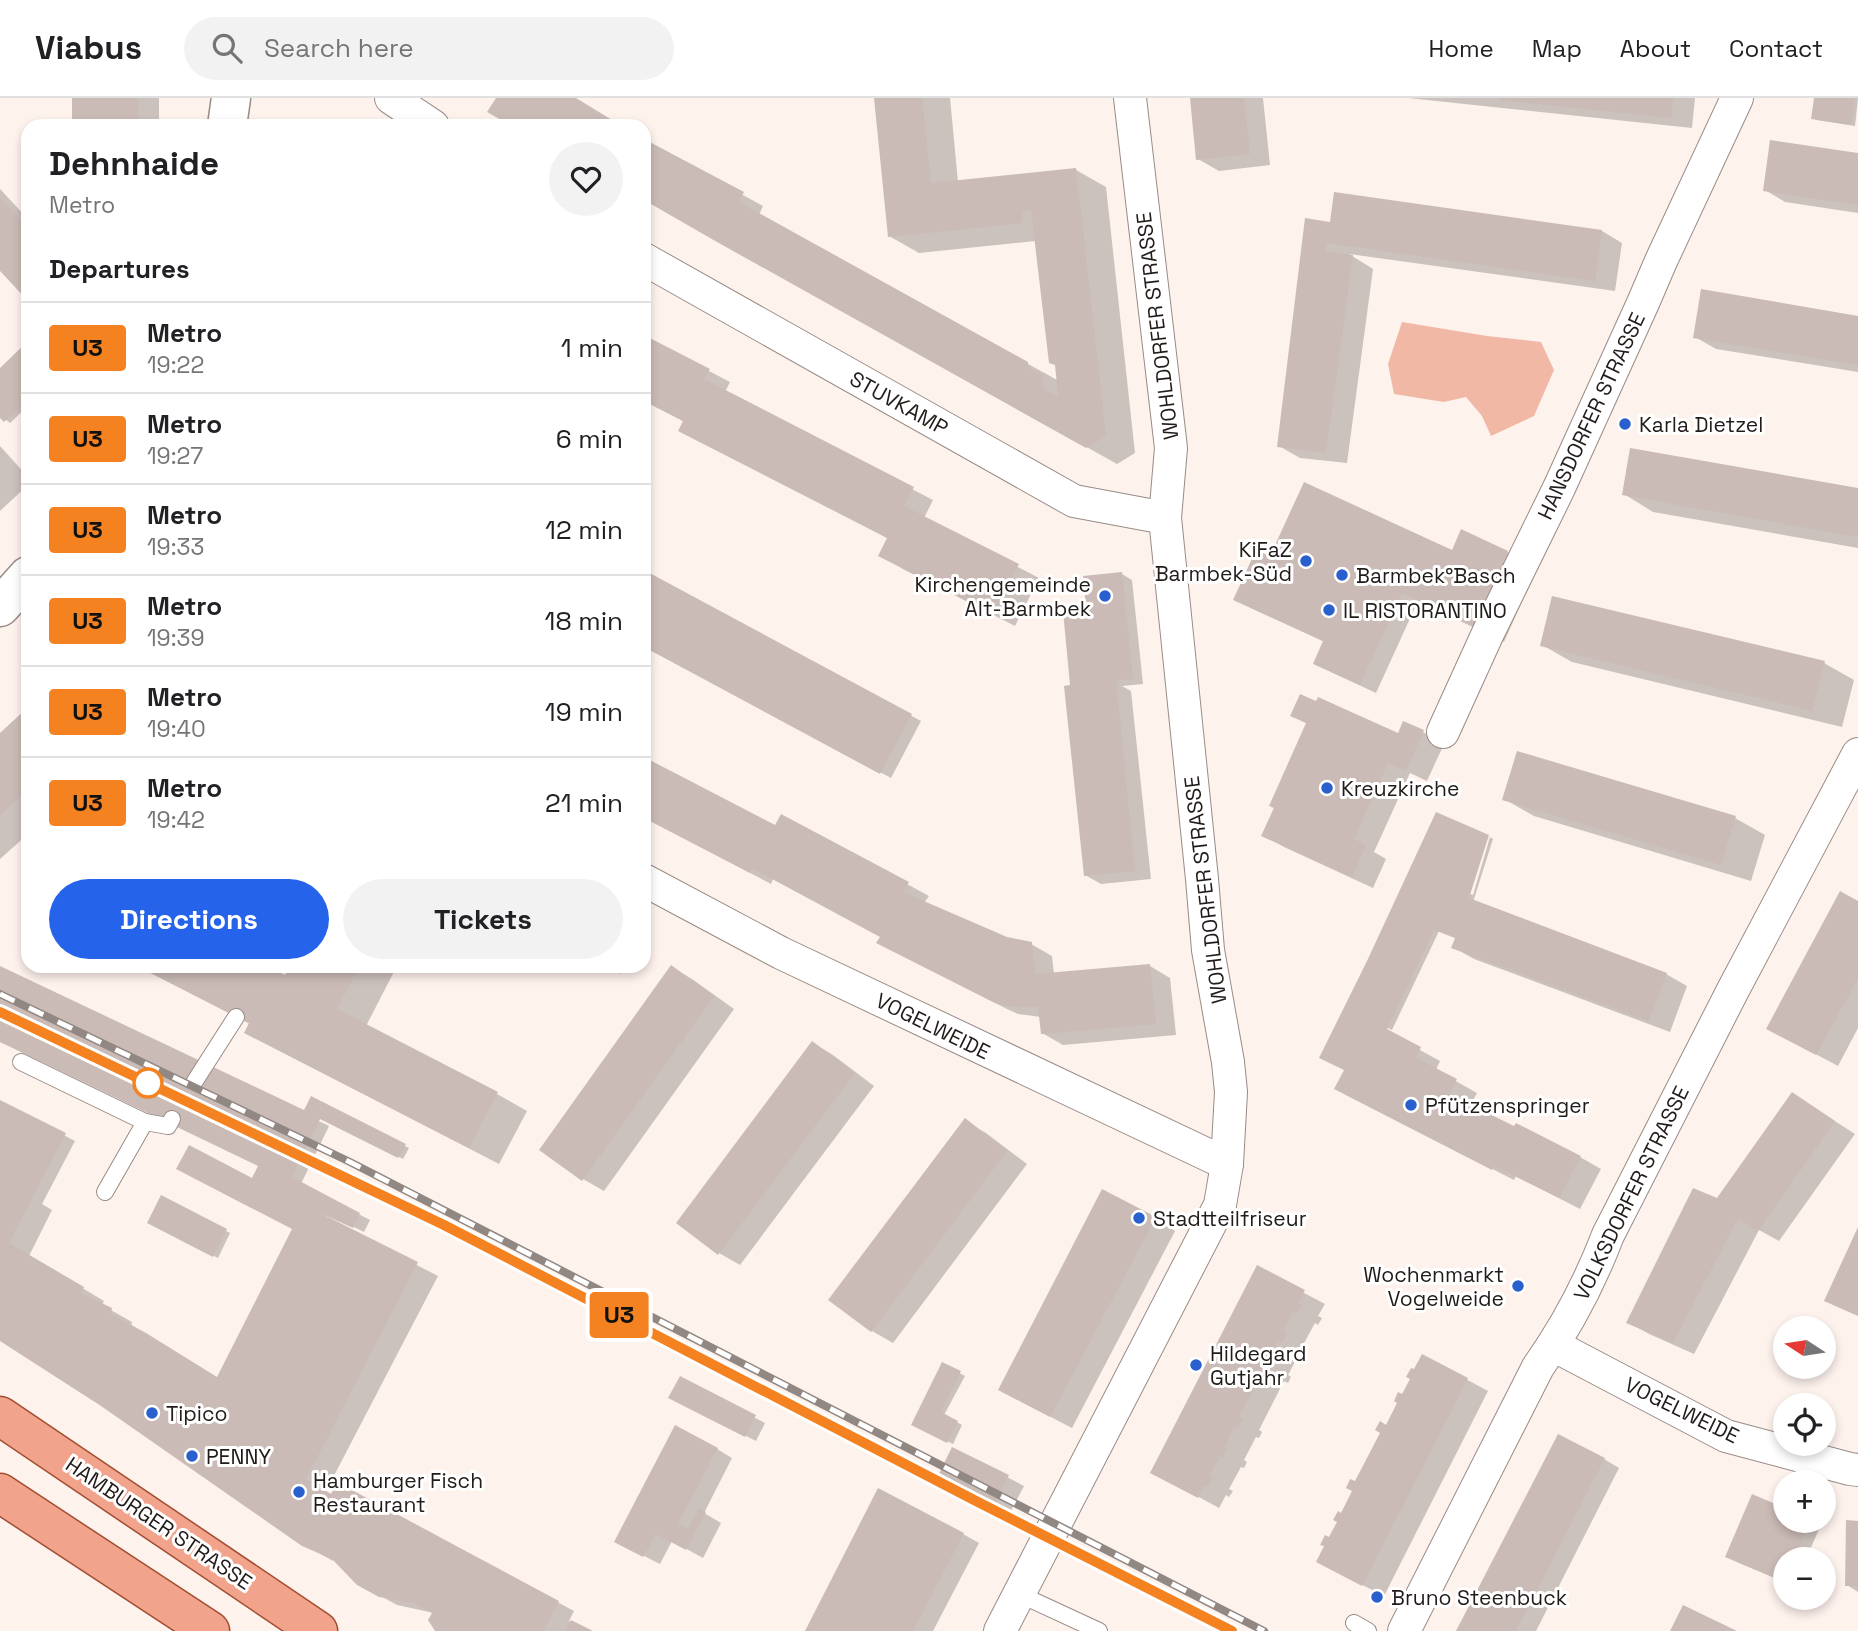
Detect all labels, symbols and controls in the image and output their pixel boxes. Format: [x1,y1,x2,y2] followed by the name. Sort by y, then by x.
[184,17,674,80] search box
[35,27,142,69] text: Viabus
[208,29,246,67] icon: search
[264,31,414,65] text: Search here
[1428,33,1494,64] text: Home
[1532,33,1582,64] text: Map
[1620,33,1691,64] text: About
[1729,33,1823,64] text: Contact
[549,142,623,216] button: heart
[49,143,219,185] text: Dehnhaide
[49,190,115,220] text: Metro
[1130,211,1184,441] street label: WOHLDORFER STRASSE
[49,252,190,286] text: Departures
[1531,308,1651,524] street label: HANSDORFER STRASSE
[147,316,222,350] text: Metro
[561,331,623,365] text: 1 min
[72,332,103,363] text: U3
[147,350,204,380] text: 19:22
[845,365,953,441] street label: STUVKAMP
[147,407,222,441] text: Metro
[1639,411,1763,438] place label: Karla Dietzel
[1617,416,1633,432] marker: Karla Dietzel
[556,422,623,456] text: 6 min
[72,423,103,454] text: U3
[147,441,203,471] text: 19:27
[147,498,222,532] text: Metro
[545,513,623,547] text: 12 min
[72,514,103,545] text: U3
[147,532,204,562] text: 19:33
[1155,536,1292,587] place label: KiFaZ Barmbek-Süd
[1298,553,1314,569] marker: KiFaZ Barmbek-Süd
[1356,562,1516,589] place label: Barmbek°Basch
[1334,567,1350,583] marker: Barmbek°Basch
[914,571,1091,622] place label: Kirchengemeinde Alt-Barmbek
[1097,588,1113,604] marker: Kirchengemeinde Alt-Barmbek
[147,589,222,623] text: Metro
[1343,597,1507,624] place label: IL RISTORANTINO
[1321,602,1337,618] marker: IL RISTORANTINO
[545,604,623,638] text: 18 min
[72,605,103,636] text: U3
[147,623,204,653] text: 19:39
[147,680,222,714] text: Metro
[545,695,623,729] text: 19 min
[72,696,103,727] text: U3
[147,714,206,744] text: 19:40
[147,771,222,805] text: Metro
[1178,775,1232,1005] street label: WOHLDORFER STRASSE
[1341,775,1459,802] place label: Kreuzkirche
[1319,780,1335,796] marker: Kreuzkirche
[545,786,623,820] text: 21 min
[72,787,103,818] text: U3
[147,805,205,835] text: 19:42
[49,879,329,959] button: Directions
[343,879,623,959] button: Tickets
[871,987,995,1065] street label: VOGELWEIDE
[133,1068,163,1098] unlabelled marker
[1567,1081,1695,1305] street label: VOLKSDORFER STRASSE
[1425,1092,1590,1119] place label: Pfützenspringer
[1403,1097,1419,1113] marker: Pfützenspringer
[1153,1205,1307,1232] place label: Stadtteilfriseur
[1131,1210,1147,1226] marker: Stadtteilfriseur
[1363,1261,1504,1312] place label: Wochenmarkt Vogelweide
[1510,1278,1526,1294] marker: Wochenmarkt Vogelweide
[588,1292,650,1338] line badge: U3
[604,1299,634,1330] text: U3
[1773,1316,1836,1379] north arrow
[1773,1316,1836,1610] map controls
[1210,1340,1307,1391] place label: Hildegard Gutjahr
[1188,1357,1204,1373] marker: Hildegard Gutjahr
[1620,1371,1744,1449] street label: VOGELWEIDE
[1773,1393,1836,1456] button: locate
[166,1400,228,1427] place label: Tipico
[144,1405,160,1421] marker: Tipico
[206,1443,271,1470] place label: PENNY
[184,1448,200,1464] marker: PENNY
[61,1451,257,1595] street label: HAMBURGER STRASSE
[313,1467,483,1518] place label: Hamburger Fisch Restaurant
[1773,1470,1836,1533] button: +
[291,1484,307,1500] marker: Hamburger Fisch Restaurant
[1773,1547,1836,1610] button: −
[1391,1584,1567,1611] place label: Bruno Steenbuck
[1369,1589,1385,1605] marker: Bruno Steenbuck

